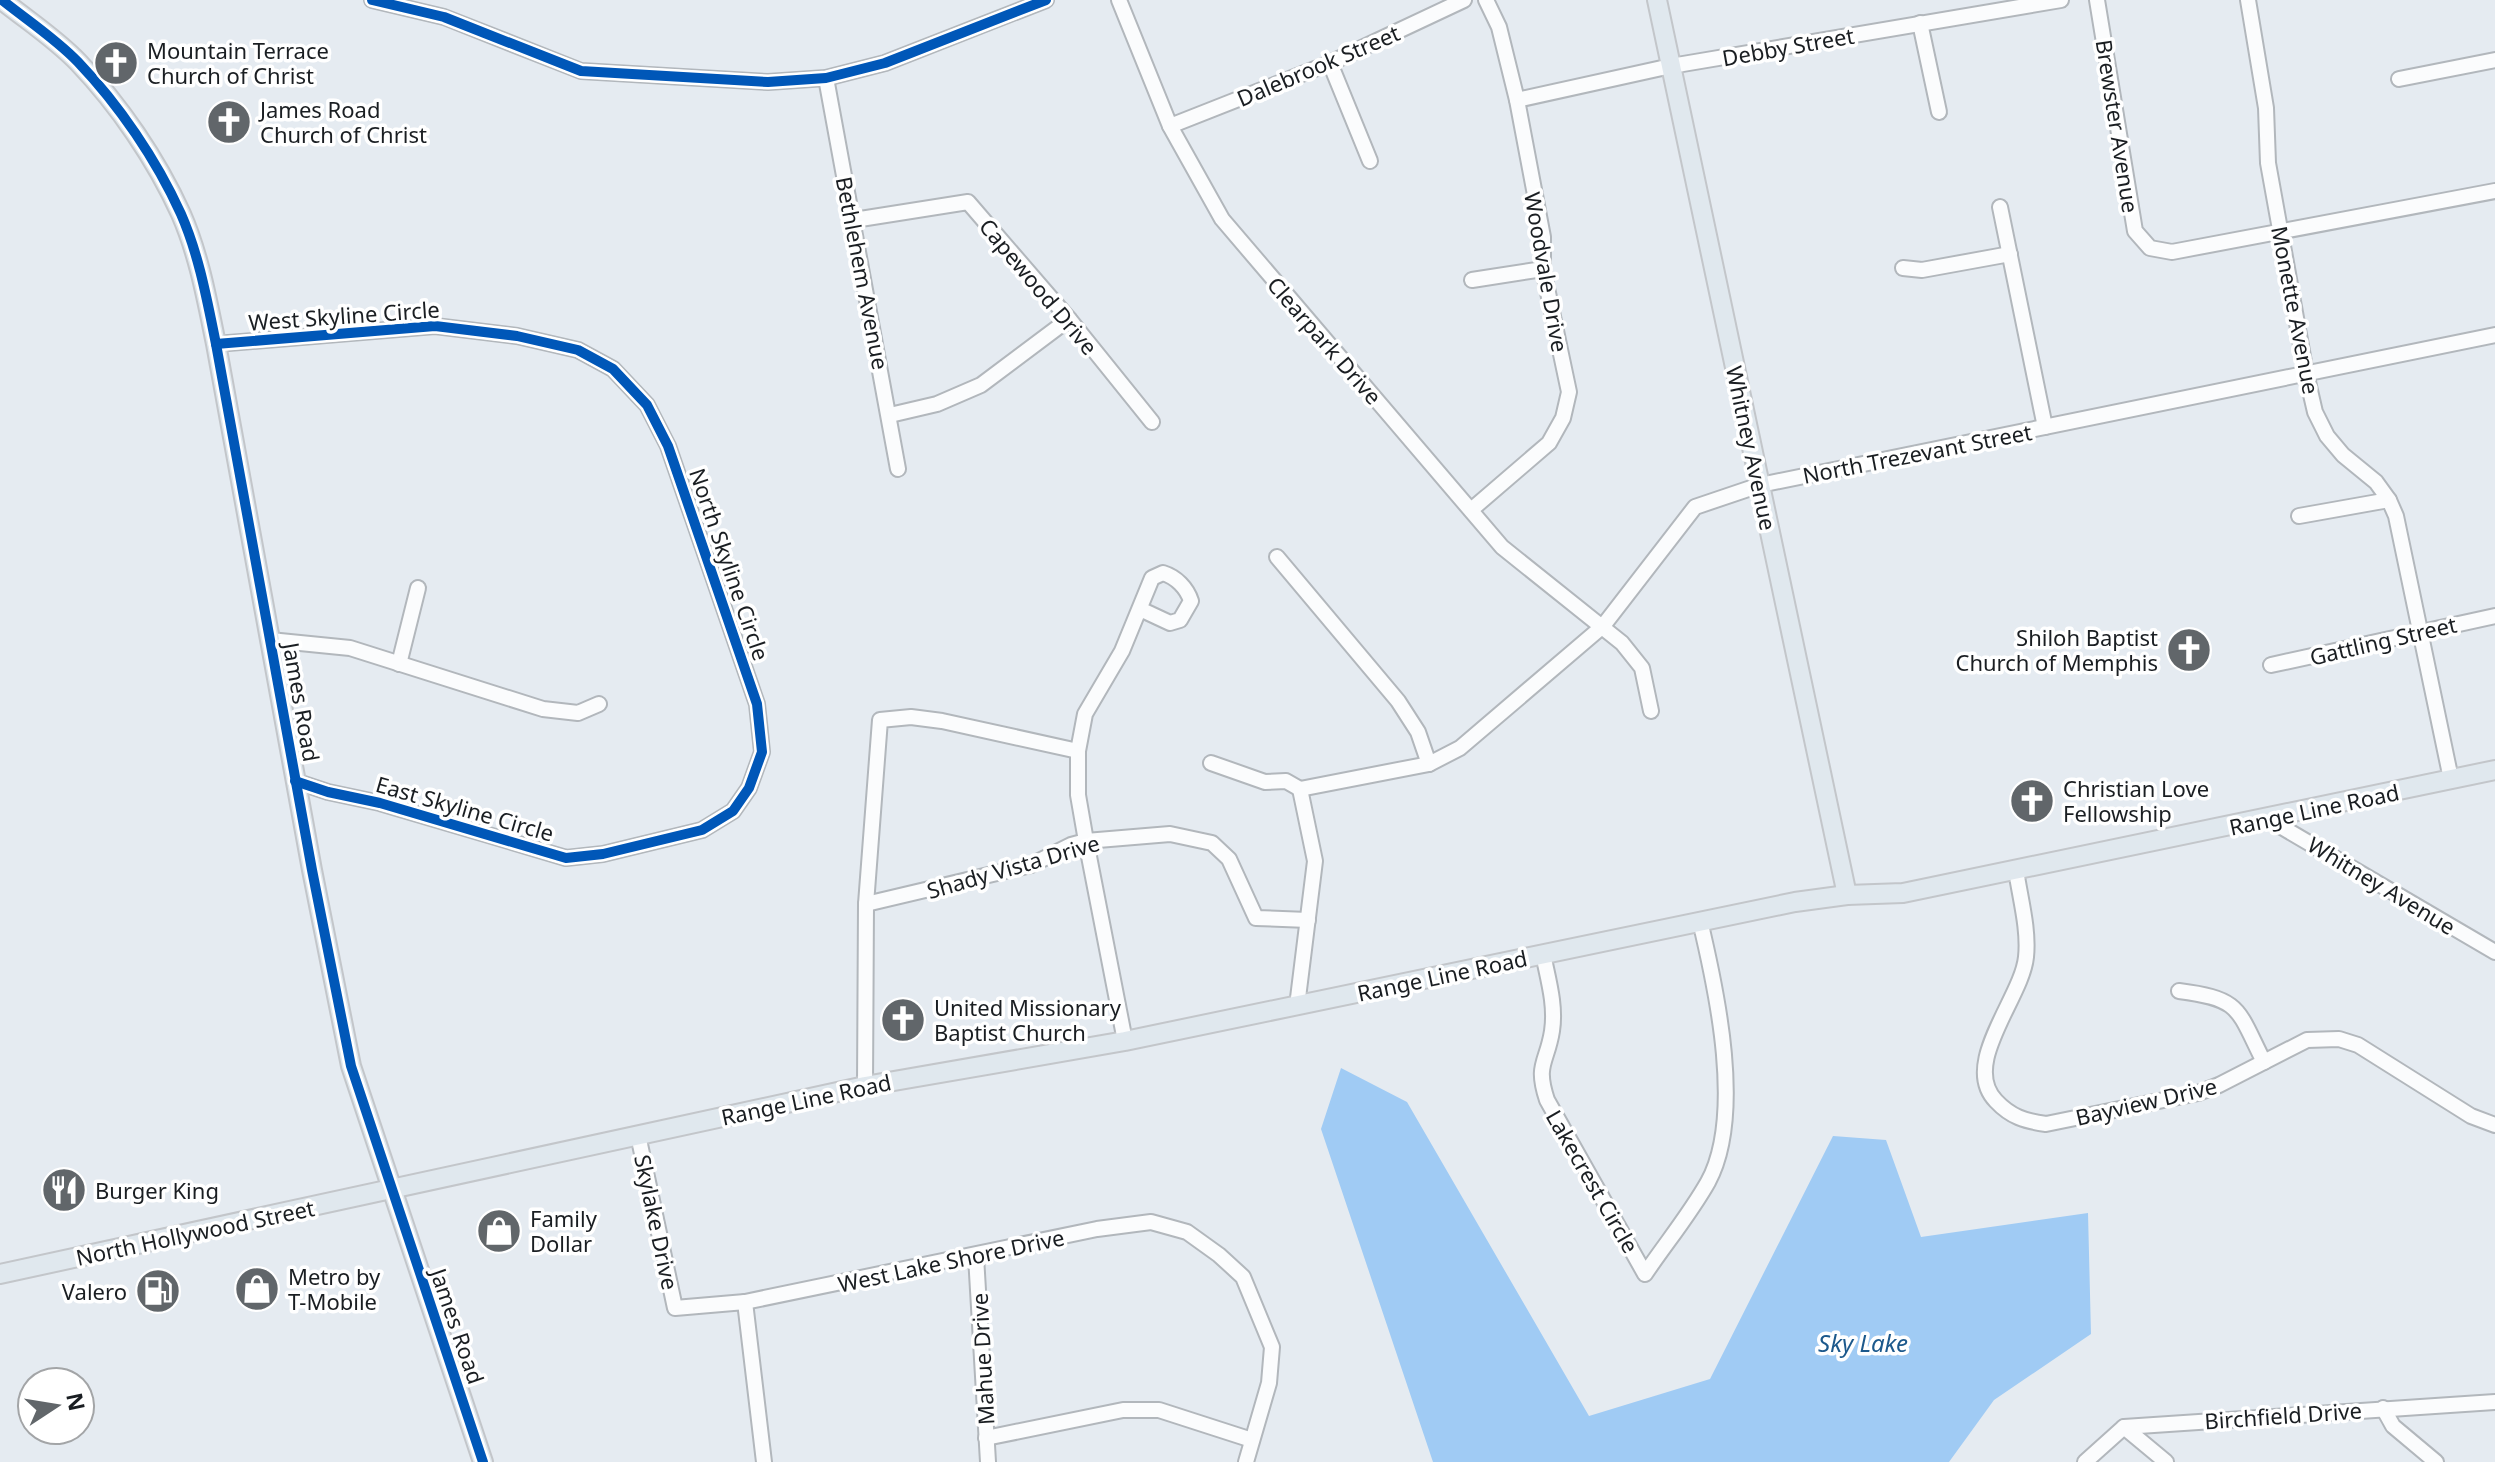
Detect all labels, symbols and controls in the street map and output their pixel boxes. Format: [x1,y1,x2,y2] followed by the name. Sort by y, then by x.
[1232,17,1404,113] street label: Dalebrook Street
[1720,20,1856,72] street label: Debby Street
[147,35,329,90] place label: Mountain Terrace Church of Christ
[2089,37,2147,215] street label: Brewster Avenue
[92,39,140,87] church icon: Mountain Terrace Church of Christ
[258,94,427,149] place label: James Road Church of Christ
[205,98,253,146] church icon: James Road Church of Christ
[830,174,896,372] street label: Bethlehem Avenue
[1518,190,1576,354] street label: Woodvale Drive
[973,212,1105,360] street label: Capewood Drive
[2265,223,2327,397] street label: Monette Avenue
[1261,270,1389,410] street label: Clearpark Drive
[247,293,441,337] street label: West Skyline Circle
[1720,363,1784,533] street label: Whitney Avenue
[1800,416,2034,490] street label: North Trezevant Street
[683,464,777,664] street label: North Skyline Circle
[2307,609,2459,671] street label: Gattling Street
[1956,622,2158,677] place label: Shiloh Baptist Church of Memphis
[2165,626,2213,674] church icon: Shiloh Baptist Church of Memphis
[276,638,327,764] street label: James Road
[373,768,557,848] street label: East Skyline Circle
[2063,773,2209,828] place label: Christian Love Fellowship
[2226,776,2402,842] street label: Range Line Road
[2008,777,2056,825] church icon: Christian Love Fellowship
[923,827,1103,905] street label: Shady Vista Drive
[2303,829,2461,941] street label: Whitney Avenue
[1354,942,1530,1008] street label: Range Line Road
[934,992,1122,1047] place label: United Missionary Baptist Church
[879,996,927,1044] church icon: United Missionary Baptist Church
[718,1066,894,1132] street label: Range Line Road
[2072,1070,2220,1132] street label: Bayview Drive
[1540,1104,1646,1258] street label: Lakecrest Circle
[628,1152,686,1292] street label: Skylake Drive
[40,1166,88,1214] restaurant icon: Burger King
[95,1175,219,1205] place label: Burger King
[73,1192,317,1272] street label: North Hollywood Street
[530,1203,598,1258] place label: Family Dollar
[475,1207,523,1255] shop icon: Family Dollar
[835,1221,1067,1299] street label: West Lake Shore Drive
[288,1261,381,1316] place label: Metro by T-Mobile
[424,1262,492,1388] street label: James Road
[233,1265,281,1313] shop icon: Metro by T-Mobile
[134,1267,182,1315] fuel station icon: Valero
[62,1276,127,1306] place label: Valero
[964,1292,1000,1426] street label: Mahue Drive
[1818,1326,1908,1359] water label: Sky Lake
[16,1366,96,1446] north arrow
[60,1390,93,1414] text: N
[2203,1395,2363,1435] street label: Birchfield Drive

